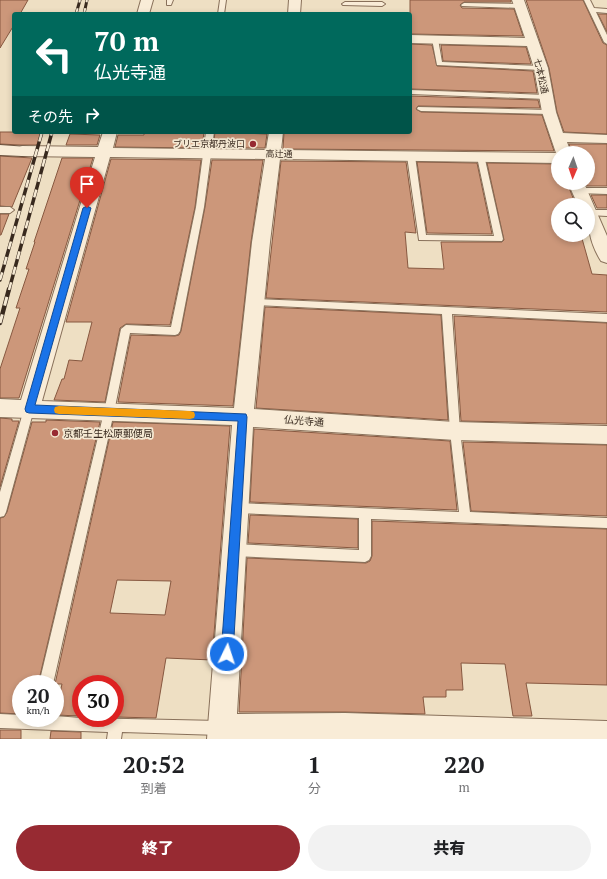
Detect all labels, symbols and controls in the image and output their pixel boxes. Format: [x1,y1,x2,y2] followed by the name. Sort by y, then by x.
[94,22,159,59] text: 70 m
[28,28,80,80] icon: left
[531,57,551,95] street label: 七本松通
[94,60,166,84] text: 仏光寺通
[81,104,103,126] icon: right
[28,106,73,126] text: その先
[173,138,245,150] place label: ブリエ京都丹波口
[248,139,258,149] marker: ブリエ京都丹波口
[551,146,595,190] north arrow
[551,146,595,242] map controls
[265,148,293,160] street label: 高辻通
[70,167,104,208] pin
[76,173,98,195] icon: arrive
[551,198,595,242] button: search
[284,413,324,429] street label: 仏光寺通
[63,427,153,440] place label: 京都壬生松原郵便局
[50,428,60,438] marker: 京都壬生松原郵便局
[206,633,248,675] position arrow
[72,675,124,727] speed limit sign: 30
[27,682,49,709] text: 20
[26,704,50,717] text: km/h
[123,748,185,780] text: 20:52
[308,748,321,780] text: 1
[444,748,484,780] text: 220
[458,778,470,796] text: m
[141,779,167,797] text: 到着
[308,779,321,797] text: 分
[16,825,300,871] button: 終了
[308,825,591,871] button: 共有

